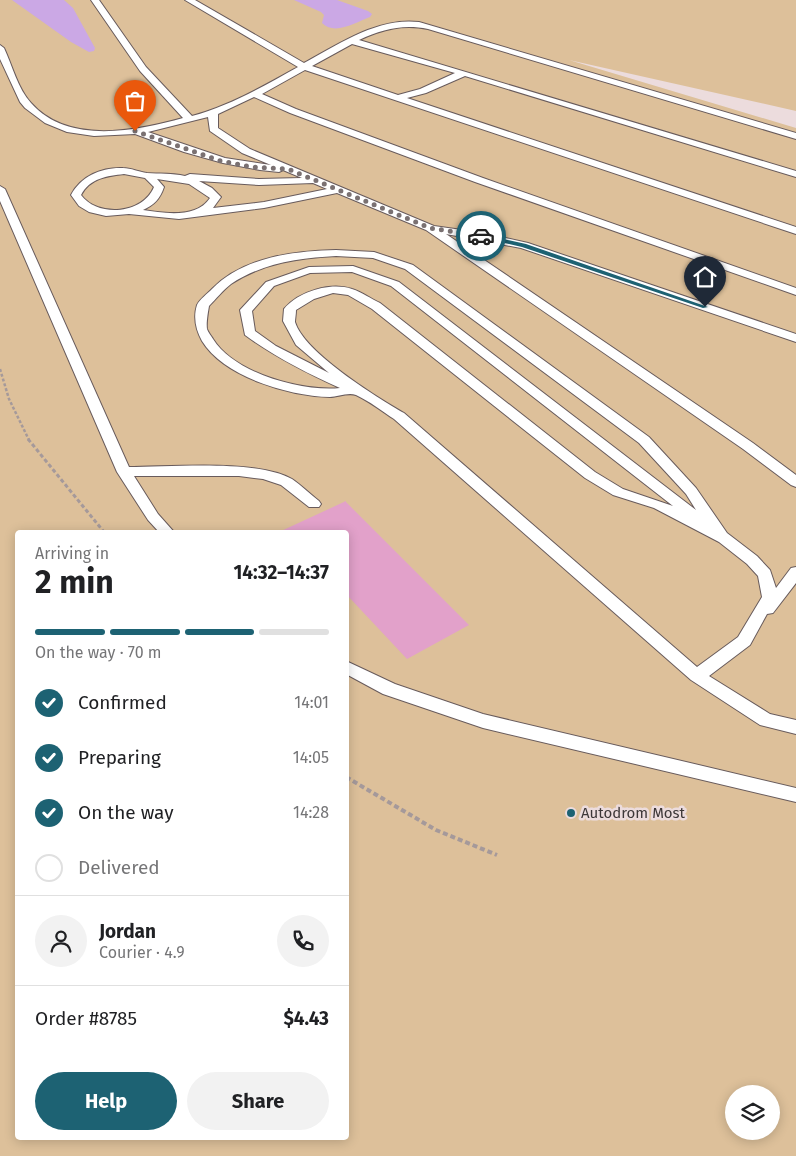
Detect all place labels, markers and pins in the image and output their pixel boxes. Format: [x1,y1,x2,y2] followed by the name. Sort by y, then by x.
[114,80,156,131] pin
[684,256,726,307] pin
[581,804,686,822] place label: Autodrom Most
[565,807,577,819] marker: Autodrom Most

